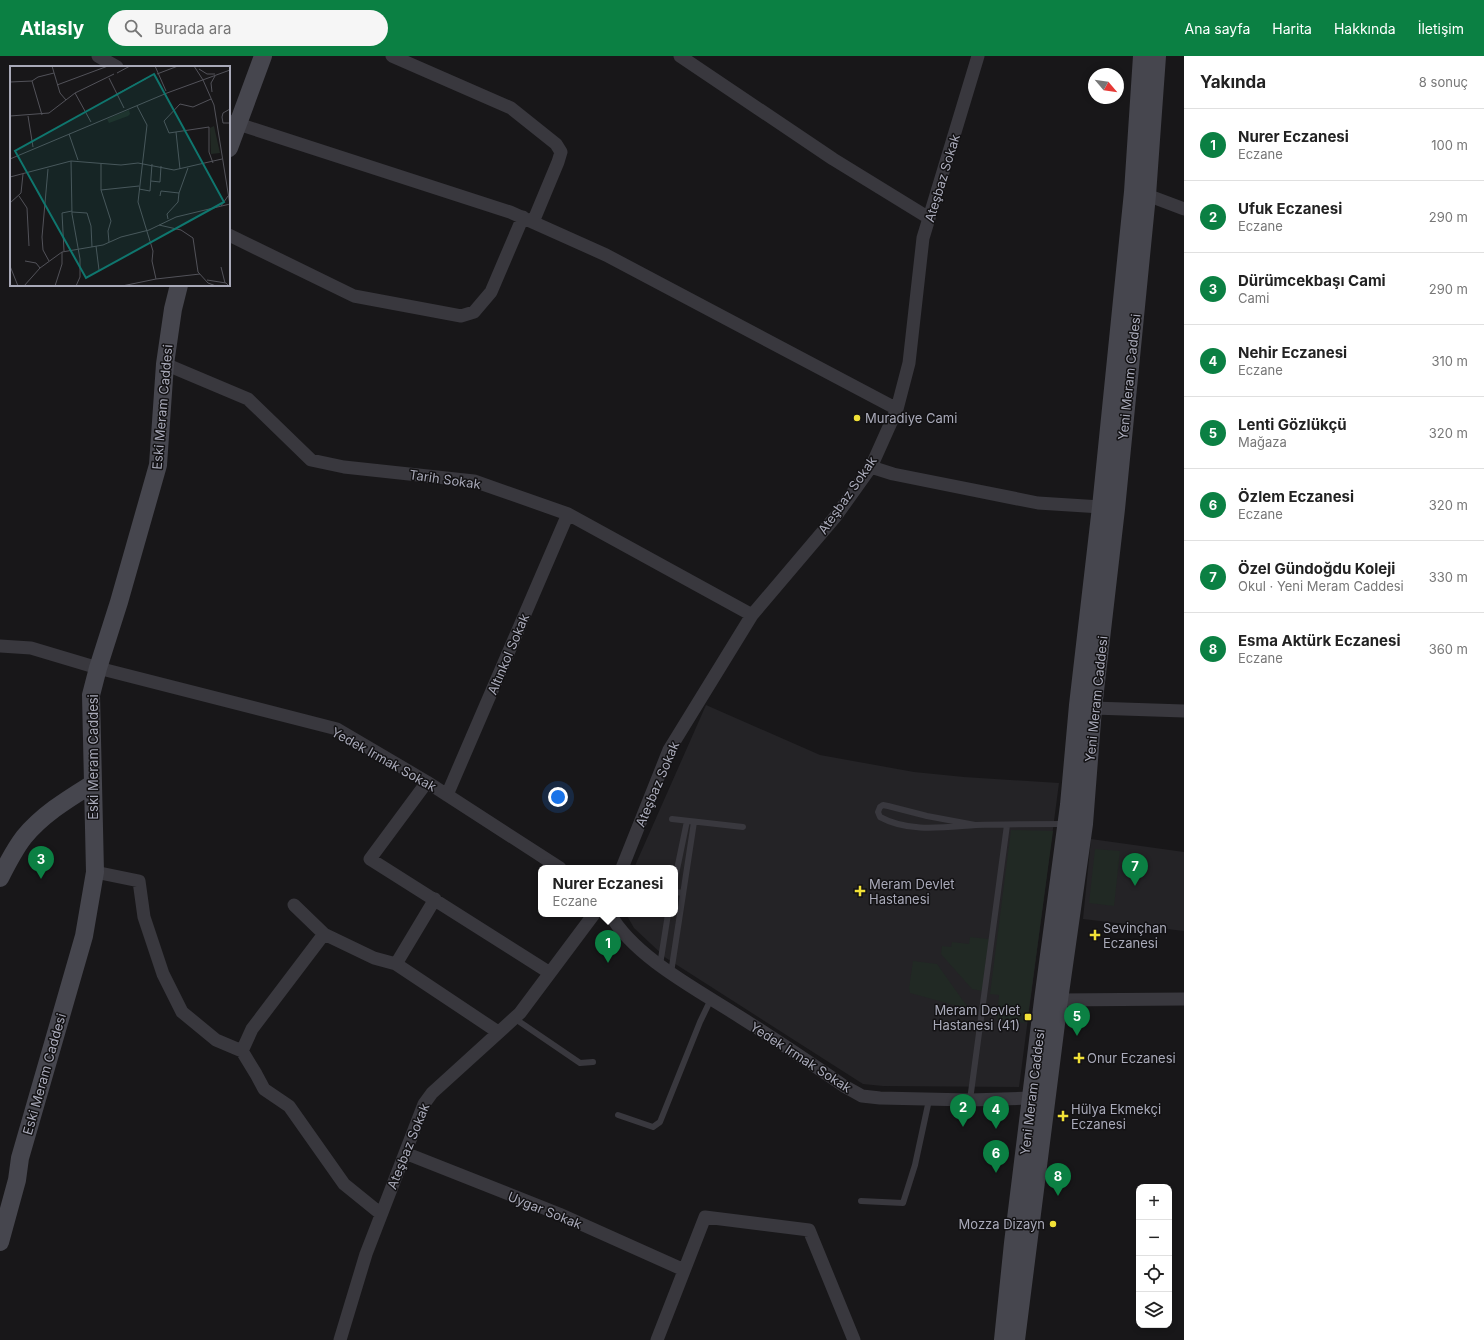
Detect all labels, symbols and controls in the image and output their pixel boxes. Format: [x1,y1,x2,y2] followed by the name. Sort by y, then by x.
[108,10,388,46] search box
[20,17,84,40] text: Atlasly
[122,17,144,39] icon: search
[154,19,231,38] text: Burada ara
[1185,20,1250,37] text: Ana sayfa
[1272,20,1312,37] text: Harita
[1334,20,1396,37] text: Hakkında
[1418,20,1464,37] text: İletişim
[10,66,230,286] inset map
[1088,68,1124,104] north arrow
[1200,72,1266,92] text: Yakında
[1419,74,1468,90] text: 8 sonuç
[1238,127,1349,146] text: Nurer Eczanesi
[921,132,963,224] street label: Ateşbaz Sokak
[1210,137,1216,153] text: 1
[1431,137,1468,153] text: 100 m
[1238,146,1283,162] text: Eczane
[1238,199,1342,218] text: Ufuk Eczanesi
[1209,209,1217,225] text: 2
[1429,209,1468,225] text: 290 m
[1238,218,1283,234] text: Eczane
[1238,271,1386,290] text: Dürümcekbaşı Cami
[1209,281,1217,297] text: 3
[1429,281,1468,297] text: 290 m
[1238,290,1269,306] text: Cami
[1114,313,1144,441] street label: Yeni Meram Caddesi
[1238,343,1347,362] text: Nehir Eczanesi
[149,344,175,470] street label: Eski Meram Caddesi
[1209,353,1217,369] text: 4
[1431,353,1468,369] text: 310 m
[1238,362,1283,378] text: Eczane
[865,410,957,426] place label: Muradiye Cami
[852,413,862,423] marker: Muradiye Cami
[1238,415,1347,434] text: Lenti Gözlükçü
[1209,425,1217,441] text: 5
[1429,425,1468,441] text: 320 m
[1238,434,1287,450] text: Mağaza
[814,453,880,537] street label: Ateşbaz Sokak
[408,466,482,492] street label: Tarih Sokak
[1238,487,1354,506] text: Özlem Eczanesi
[1209,497,1217,513] text: 6
[1429,497,1468,513] text: 320 m
[1238,506,1283,522] text: Eczane
[1238,559,1395,578] text: Özel Gündoğdu Koleji
[1209,569,1217,585] text: 7
[1429,569,1468,585] text: 330 m
[1238,578,1404,594] text: Okul · Yeni Meram Caddesi
[484,611,532,697] street label: Altınkol Sokak
[1238,631,1400,650] text: Esma Aktürk Eczanesi
[1081,635,1111,763] street label: Yeni Meram Caddesi
[1209,641,1217,657] text: 8
[1429,641,1468,657] text: 360 m
[1238,650,1283,666] text: Eczane
[85,694,101,820] street label: Eski Meram Caddesi
[329,724,439,794] street label: Yedek Irmak Sokak
[632,739,682,829] street label: Ateşbaz Sokak
[548,787,568,807] your location
[28,846,54,879] pin: 3
[1122,853,1148,886] pin: 7
[538,865,678,917] popup
[553,874,663,893] text: Nurer Eczanesi
[869,876,955,907] place label: Meram Devlet Hastanesi
[854,885,866,897] marker: Meram Devlet Hastanesi
[553,893,597,909] text: Eczane
[1103,920,1167,951] place label: Sevinçhan Eczanesi
[595,930,621,963] pin: 1
[1090,930,1100,940] marker: Sevinçhan Eczanesi
[933,1002,1020,1033] place label: Meram Devlet Hastanesi (41)
[1064,1003,1090,1036] pin: 5
[19,1011,69,1137] street label: Eski Meram Caddesi
[1023,1012,1033,1022] marker: Meram Devlet Hastanesi (41)
[747,1018,855,1096] street label: Yedek Irmak Sokak
[1016,1028,1048,1156] street label: Yeni Meram Caddesi
[1087,1050,1176,1066] place label: Onur Eczanesi
[1074,1053,1084,1063] marker: Onur Eczanesi
[950,1094,976,1127] pin: 2
[983,1096,1009,1129] pin: 4
[383,1101,433,1191] street label: Ateşbaz Sokak
[1071,1101,1161,1132] place label: Hülya Ekmekçi Eczanesi
[1058,1111,1068,1121] marker: Hülya Ekmekçi Eczanesi
[983,1140,1009,1173] pin: 6
[1045,1163,1071,1196] pin: 8
[1136,1184,1172,1328] map controls
[1136,1184,1172,1220] button: +
[506,1188,584,1232] street label: Uygar Sokak
[959,1216,1045,1232] place label: Mozza Dizayn
[1048,1219,1058,1229] marker: Mozza Dizayn
[1136,1220,1172,1256] button: −
[1136,1256,1172,1292] button: locate
[1136,1292,1172,1328] button: layers

